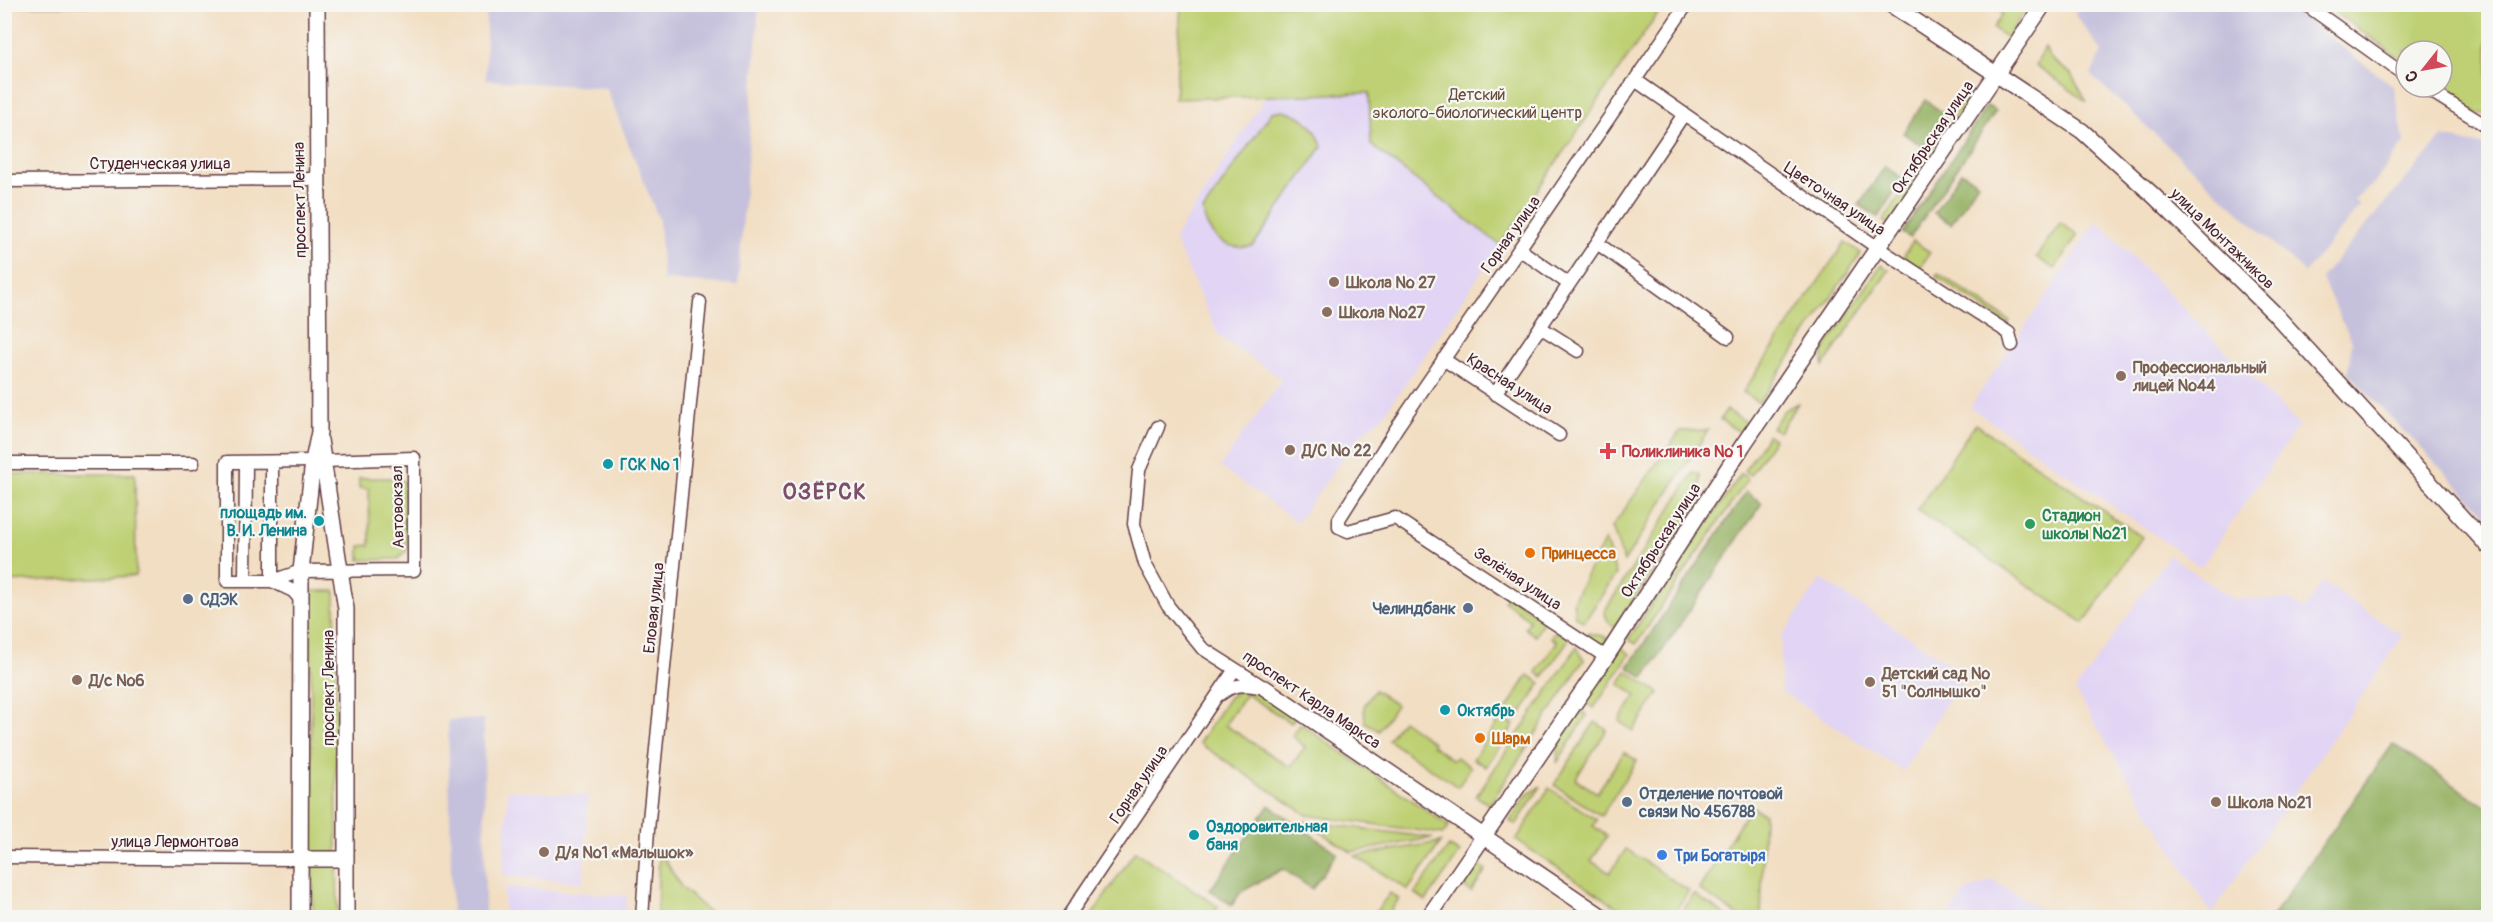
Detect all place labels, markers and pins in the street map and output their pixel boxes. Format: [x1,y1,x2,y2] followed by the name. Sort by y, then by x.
[1345,273,1436,293] place label: Школа № 27
[1327,275,1341,289] marker: Школа № 27
[1338,303,1426,323] place label: Школа №27
[1320,305,1334,319] marker: Школа №27
[2132,358,2267,396] place label: Профессиональный лицей №44
[2114,369,2128,383] marker: Профессиональный лицей №44
[1301,441,1372,461] place label: Д/С № 22
[1599,442,1617,460] marker: Поликлиника № 1
[1622,442,1743,462] place label: Поликлиника № 1
[1283,443,1297,457] marker: Д/С № 22
[620,455,679,475] place label: ГСК № 1
[601,457,615,471] marker: ГСК № 1
[220,503,308,541] place label: площадь им. В. И. Ленина
[2042,506,2127,544] place label: Стадион школы №21
[312,514,326,528] marker: площадь им. В. И. Ленина
[2023,517,2037,531] marker: Стадион школы №21
[1542,544,1616,564] place label: Принцесса
[1523,546,1537,560] marker: Принцесса
[200,590,238,610] place label: СДЭК
[181,592,195,606] marker: СДЭК
[1373,599,1456,619] place label: Челиндбанк
[1461,601,1475,615] marker: Челиндбанк
[1881,664,1991,702] place label: Детский сад № 51 "Солнышко"
[88,671,145,691] place label: Д/с №6
[70,673,84,687] marker: Д/с №6
[1863,675,1877,689] marker: Детский сад № 51 "Солнышко"
[1457,701,1515,721] place label: Октябрь
[1438,703,1452,717] marker: Октябрь
[1491,729,1531,749] place label: Шарм
[1473,731,1487,745] marker: Шарм
[1638,784,1783,822] place label: Отделение почтовой связи № 456788
[2227,793,2312,813] place label: Школа №21
[1620,795,1634,809] marker: Отделение почтовой связи № 456788
[2209,795,2223,809] marker: Школа №21
[1206,817,1328,855] place label: Оздоровительная баня
[1187,828,1201,842] marker: Оздоровительная баня
[555,843,694,863] place label: Д/я №1 «Малышок»
[537,845,551,859] marker: Д/я №1 «Малышок»
[1673,846,1766,866] place label: Три Богатыря
[1655,848,1669,862] marker: Три Богатыря

